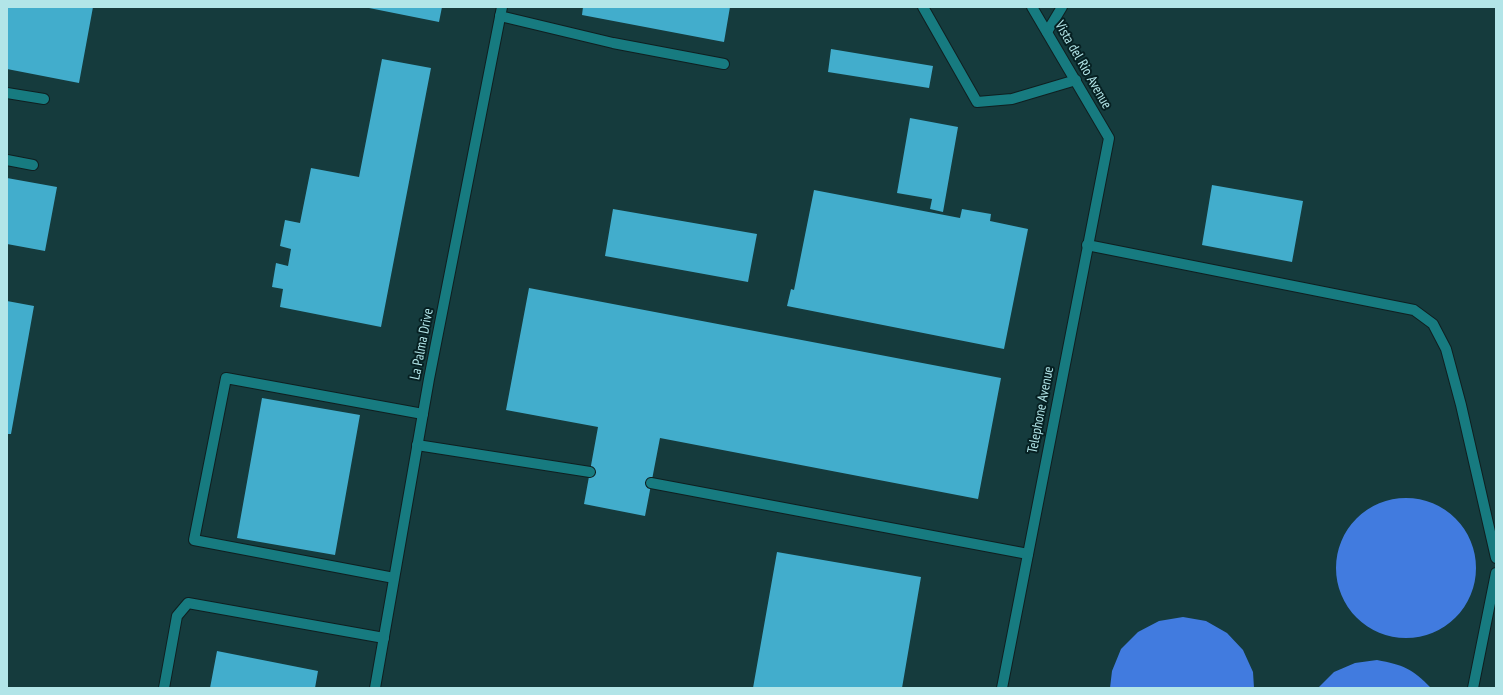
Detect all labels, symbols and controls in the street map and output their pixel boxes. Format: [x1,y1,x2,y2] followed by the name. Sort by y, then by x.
[1051,18,1115,112] street label: Vista del Rio Avenue
[407,307,437,381] street label: La Palma Drive
[1024,365,1058,455] street label: Telephone Avenue

